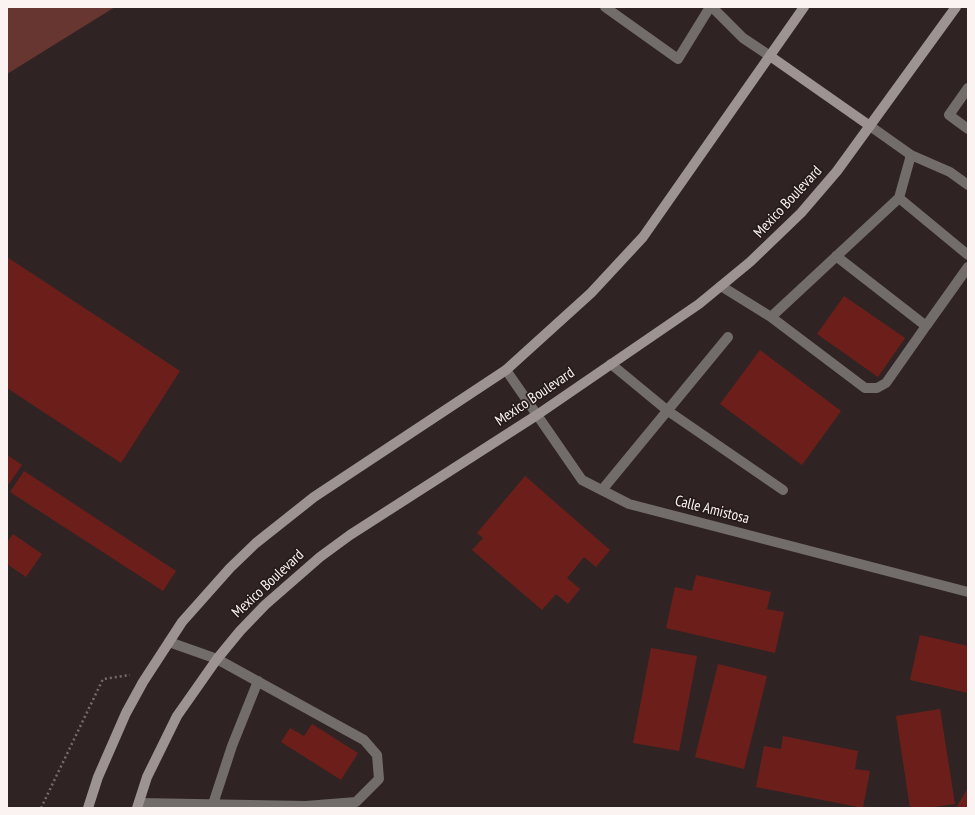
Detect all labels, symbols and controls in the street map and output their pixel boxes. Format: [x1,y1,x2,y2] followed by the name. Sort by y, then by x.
[750,162,826,242] street label: Mexico Boulevard
[492,364,578,430] street label: Mexico Boulevard
[673,492,751,528] street label: Calle Amistosa
[228,546,308,622] street label: Mexico Boulevard

